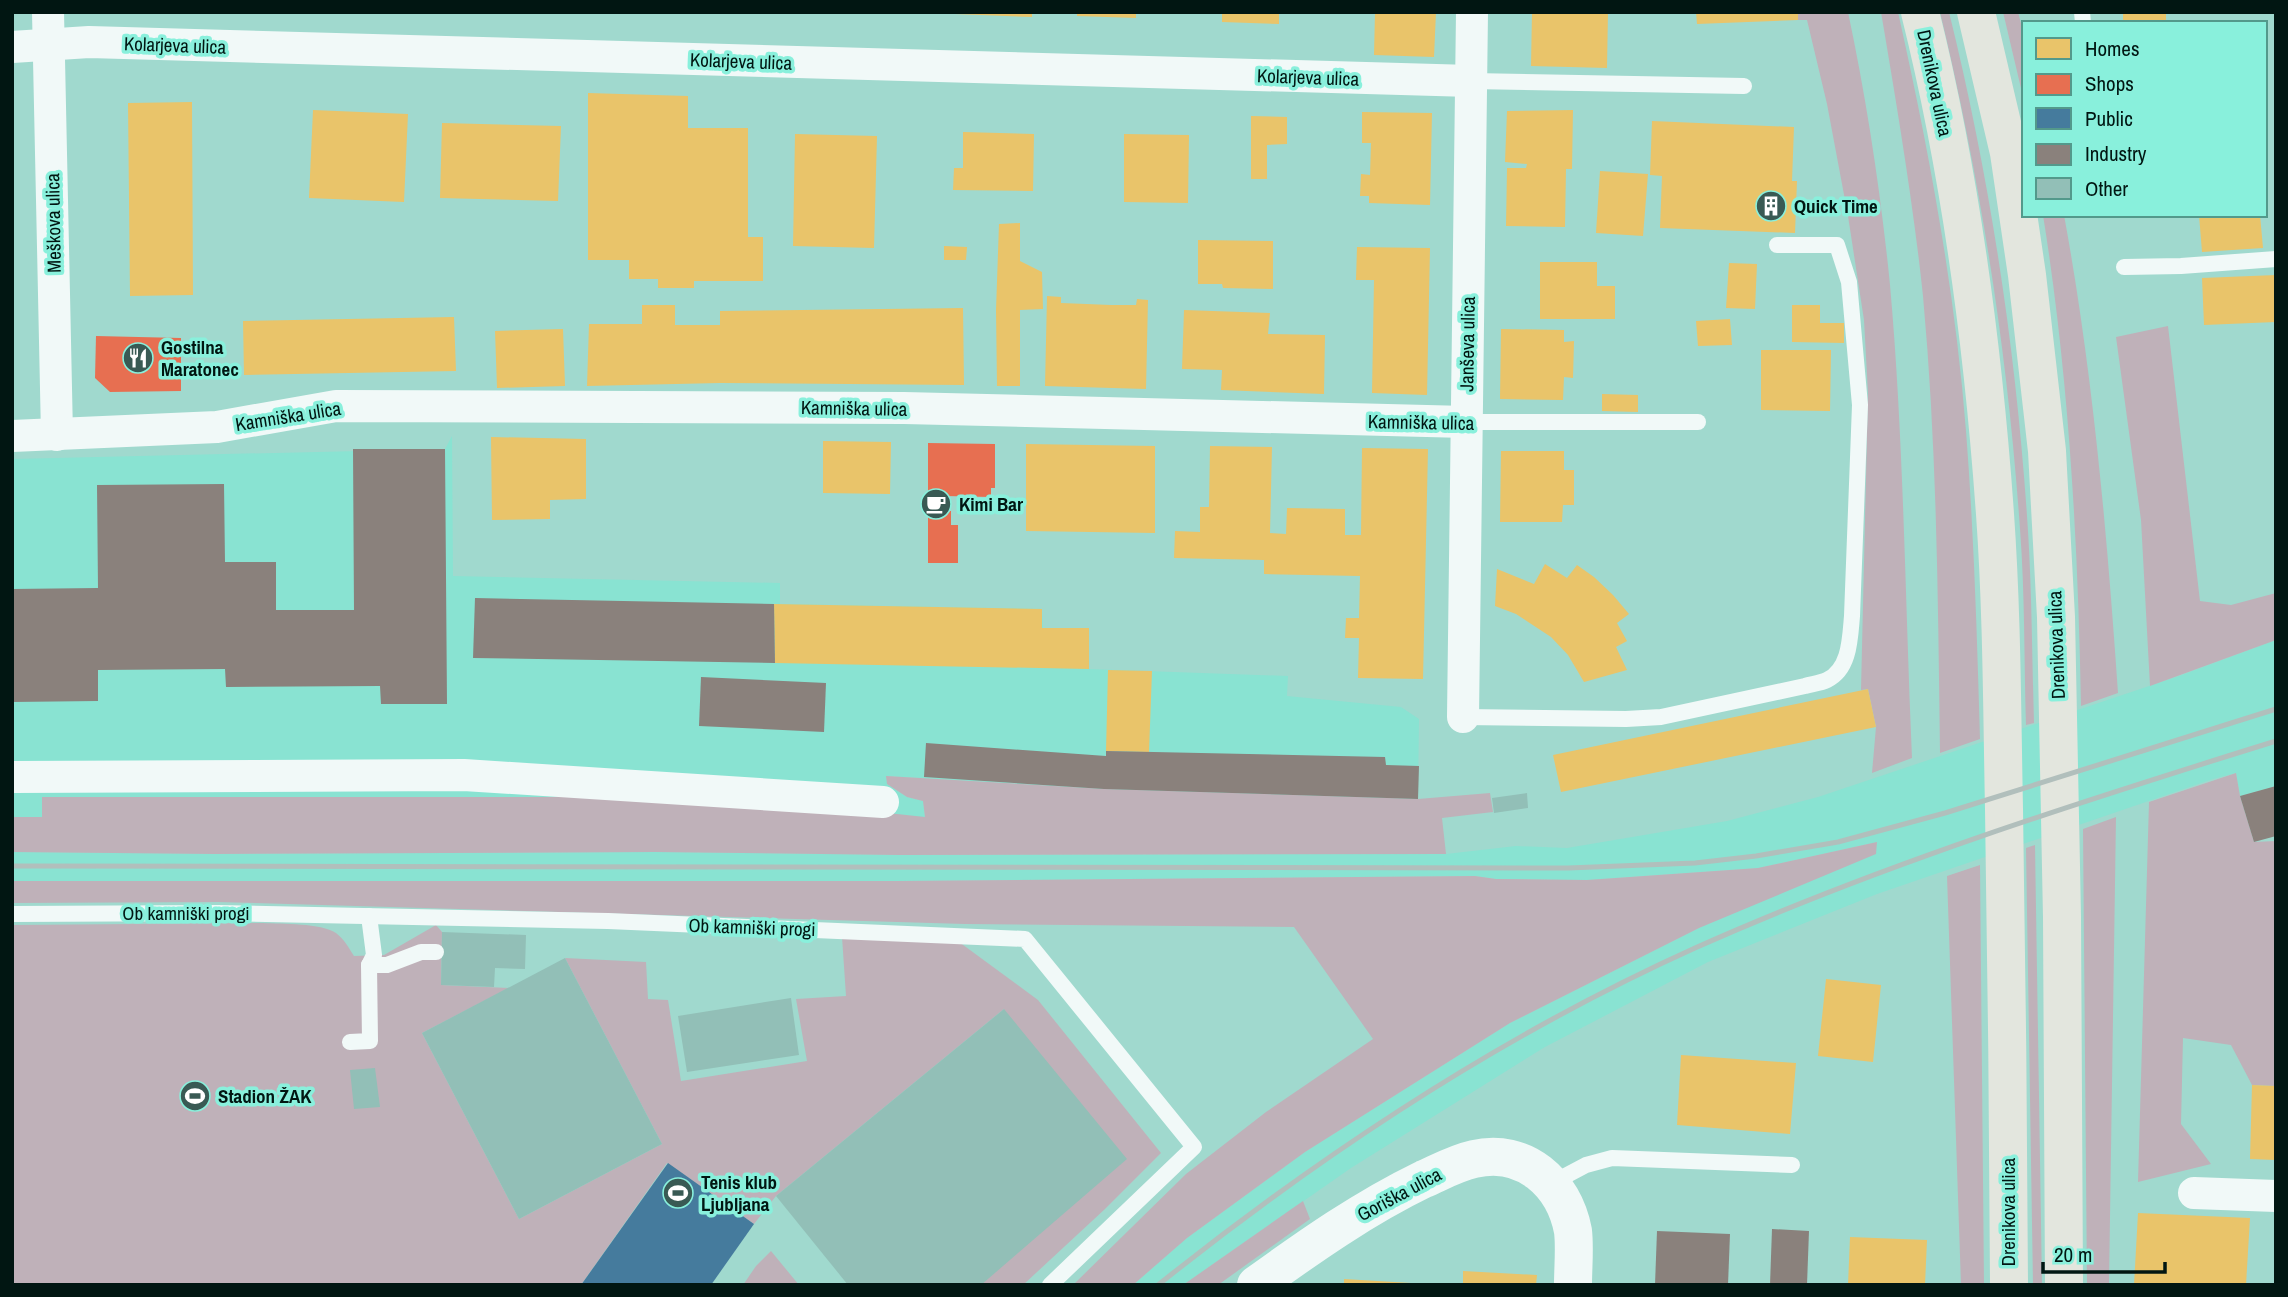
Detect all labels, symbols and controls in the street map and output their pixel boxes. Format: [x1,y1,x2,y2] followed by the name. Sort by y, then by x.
[2022,21,2267,217] legend
[1911,27,1959,139] street label: Drenikova ulica
[123,30,227,60] street label: Kolarjeva ulica
[2085,34,2140,63] text: Homes
[689,46,793,76] street label: Kolarjeva ulica
[1256,62,1360,92] street label: Kolarjeva ulica
[2085,69,2134,98] text: Shops
[2085,104,2133,133] text: Public
[2085,139,2147,168] text: Industry
[39,173,67,273] street label: Meškova ulica
[2085,174,2128,203] text: Other
[1754,189,1788,223] building icon: Quick Time
[1794,193,1878,219] place label: Quick Time
[1453,296,1481,392] street label: Janševa ulica
[161,334,239,382] place label: Gostilna Maratonec
[121,341,155,375] restaurant icon: Gostilna Maratonec
[801,394,908,422] street label: Kamniška ulica
[233,395,343,437] street label: Kamniška ulica
[1368,408,1475,436] street label: Kamniška ulica
[919,487,953,521] cafe icon: Kimi Bar
[959,491,1023,517] place label: Kimi Bar
[2041,590,2071,700] street label: Drenikova ulica
[122,900,250,926] street label: Ob kamniški progi
[688,912,816,942] street label: Ob kamniški progi
[178,1079,212,1113] sports icon: Stadion ŽAK
[218,1083,312,1109] place label: Stadion ŽAK
[1995,1158,2021,1266] street label: Drenikova ulica
[1352,1161,1446,1227] street label: Goriška ulica
[701,1169,777,1217] place label: Tenis klub Ljubljana
[661,1176,695,1210] sports icon: Tenis klub Ljubljana
[2043,1230,2166,1274] scale bar
[2054,1240,2092,1269] text: 20 m

